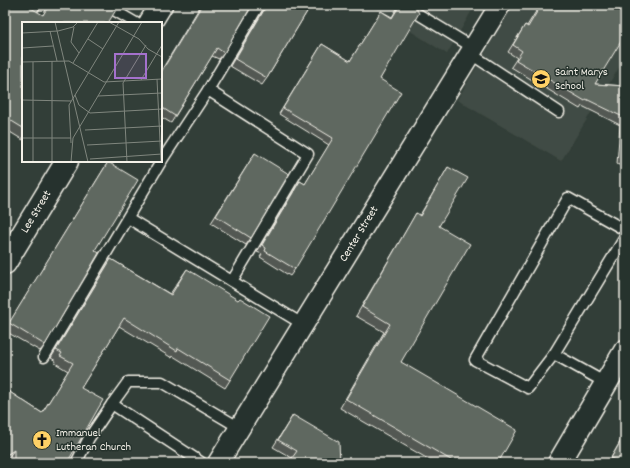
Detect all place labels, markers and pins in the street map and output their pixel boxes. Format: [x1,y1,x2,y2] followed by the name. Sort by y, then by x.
[555,64,608,95] place label: Saint Marys School
[530,68,552,90] school or university icon: Saint Marys School
[56,425,131,456] place label: Immanuel Lutheran Church
[31,429,53,451] church icon: Immanuel Lutheran Church

